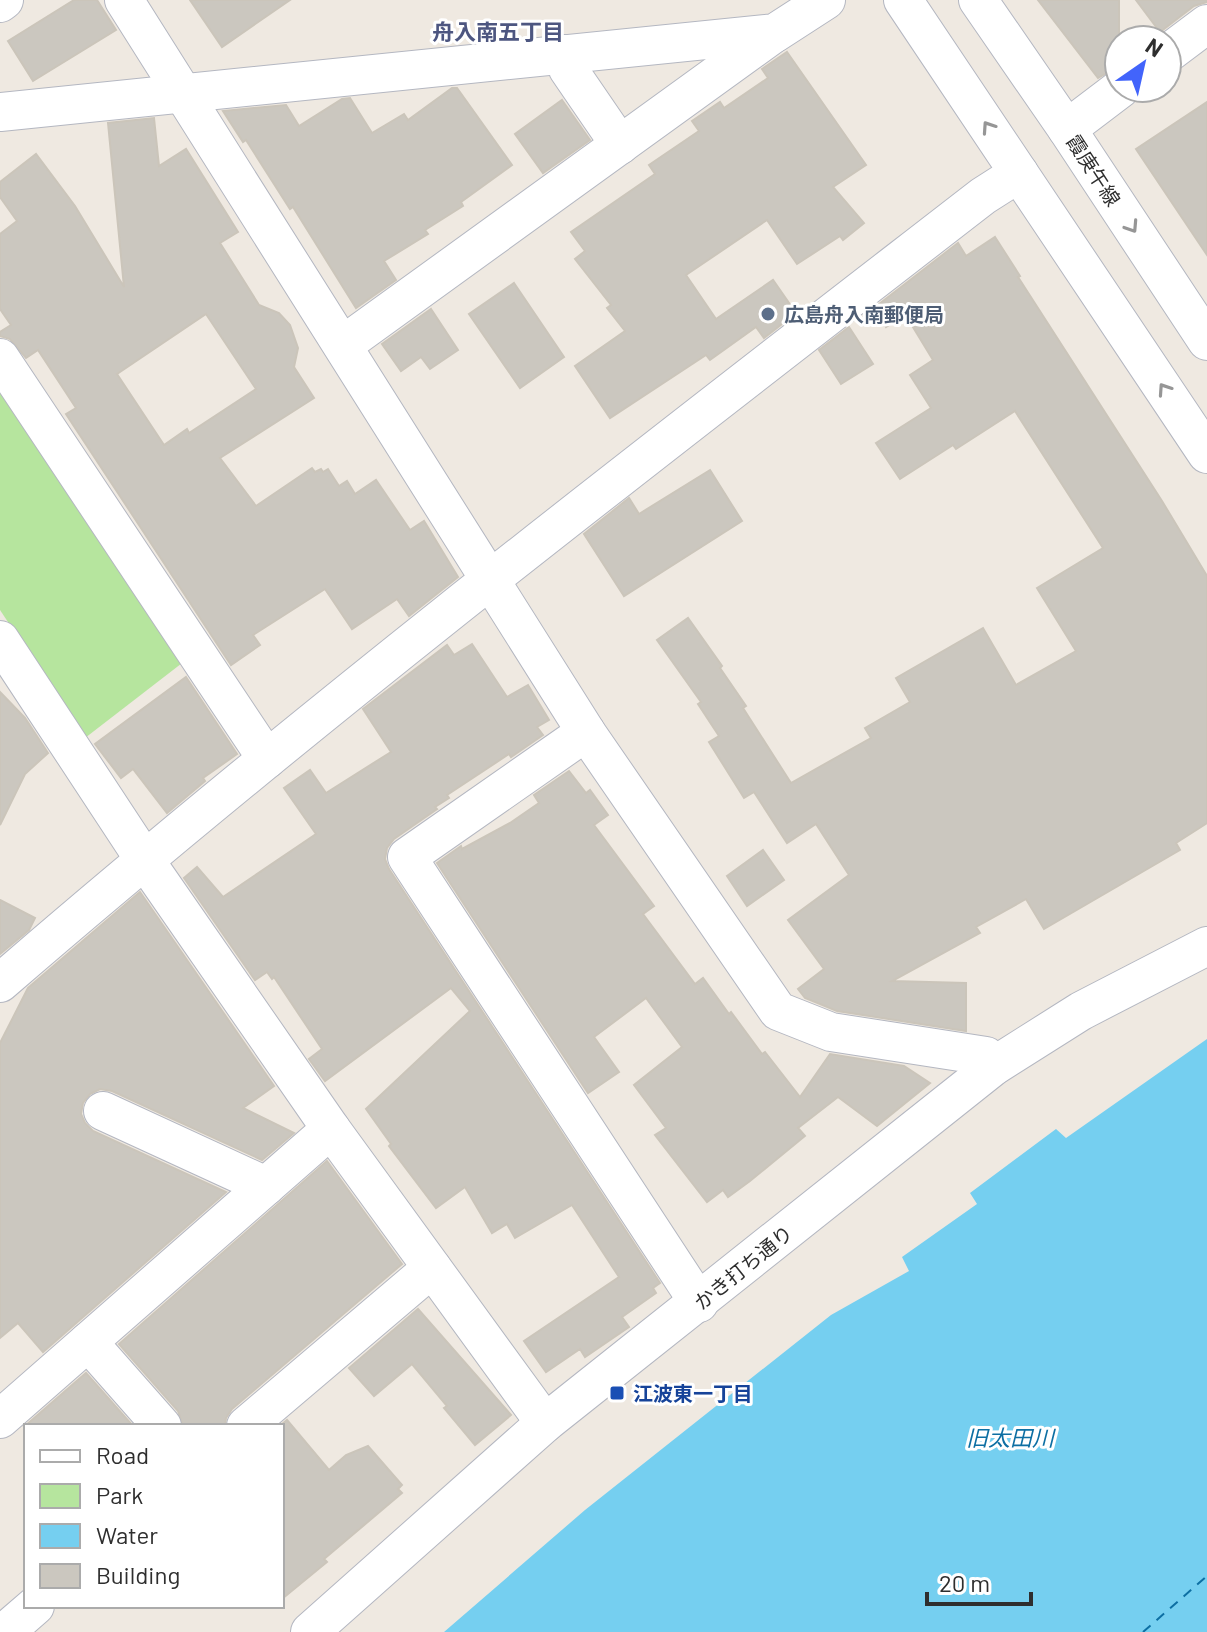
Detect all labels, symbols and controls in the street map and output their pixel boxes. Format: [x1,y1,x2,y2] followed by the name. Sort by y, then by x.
[432,18,564,44] district label: 舟入南五丁目
[1103,24,1183,104] north arrow
[1141,32,1168,61] text: N
[983,121,998,135] one-way arrow
[1062,130,1126,210] street label: 霞庚午線
[1122,218,1137,233] one-way arrow
[784,302,944,326] place label: 広島舟入南郵便局
[759,305,777,323] marker: 広島舟入南郵便局
[1158,383,1173,398] one-way arrow
[689,1220,797,1314] street label: かき打ち通り
[633,1381,753,1405] place label: 江波東一丁目
[608,1384,626,1402] marker: 江波東一丁目
[24,1424,284,1608] legend
[966,1424,1056,1450] water label: 旧太田川
[96,1440,149,1469] text: Road
[96,1480,143,1509] text: Park
[96,1520,158,1549] text: Water
[927,1556,1031,1606] scale bar
[96,1560,180,1589] text: Building
[939,1568,990,1597] text: 20 m

